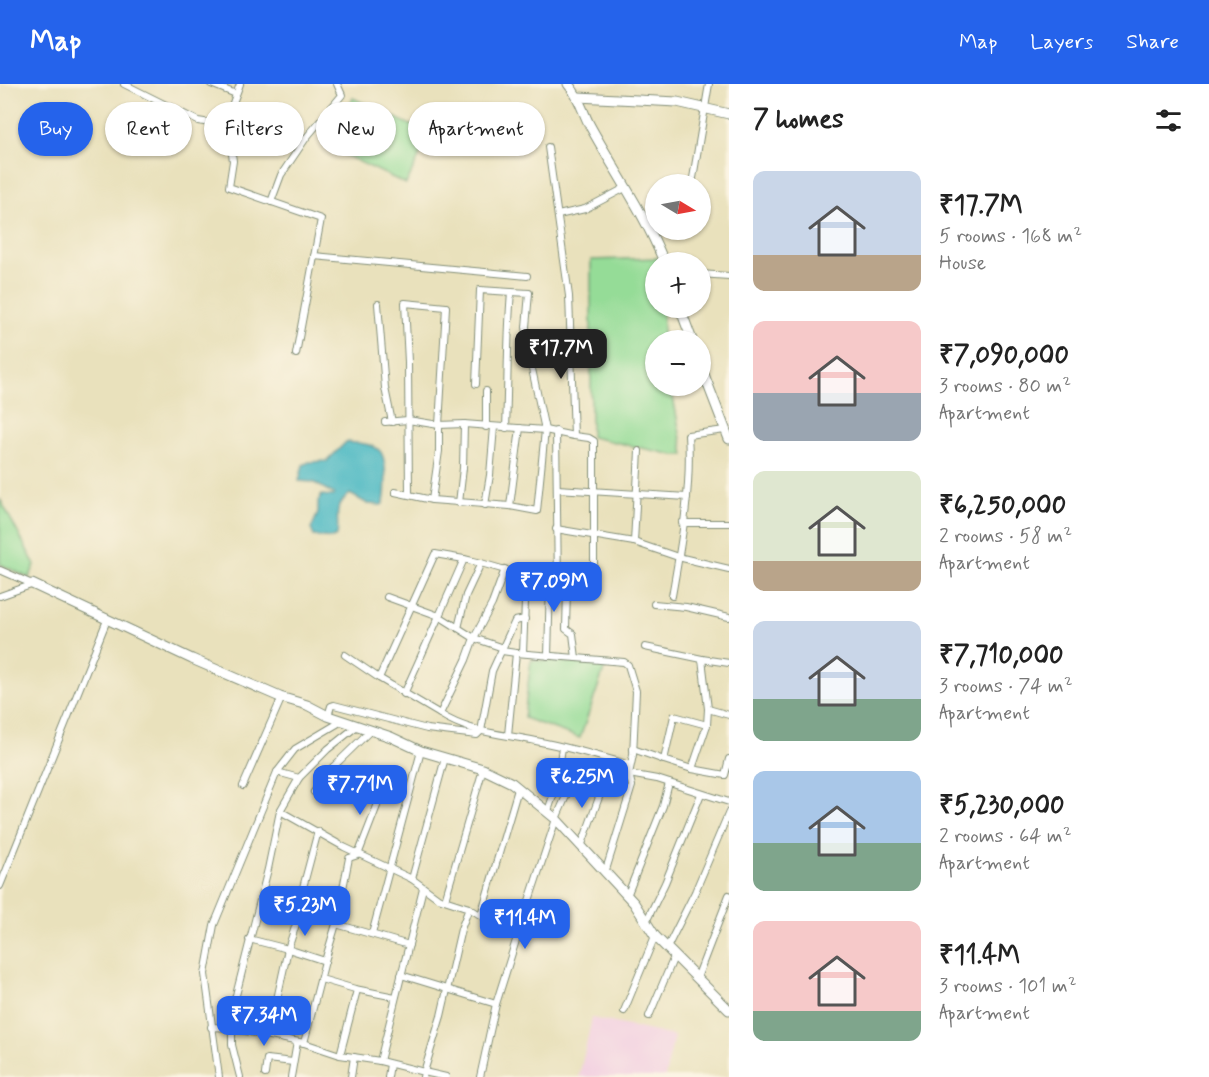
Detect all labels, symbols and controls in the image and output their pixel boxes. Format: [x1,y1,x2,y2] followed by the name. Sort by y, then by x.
[30,24,81,61] text: Map
[959,28,997,56] text: Map
[1030,28,1093,56] text: Layers
[1126,28,1179,56] text: Share
[18,102,93,156] chip: Buy
[105,102,192,156] chip: Rent
[204,102,304,156] chip: Filters
[316,102,396,156] chip: New
[408,102,545,156] chip: Apartment
[753,103,844,137] text: 7 homes
[1152,104,1185,137] icon: filters
[645,174,711,240] north arrow
[645,174,711,396] map controls
[939,189,1023,223] text: ₹17.7M
[801,195,873,267] icon: home
[939,223,1082,250] text: 5 rooms · 168 m²
[939,250,986,277] text: House
[645,252,711,318] button: +
[512,329,610,380] pin: ₹17.7M
[645,330,711,396] button: −
[529,335,593,362] text: ₹17.7M
[939,339,1069,373] text: ₹7,090,000
[801,345,873,417] icon: home
[939,373,1071,400] text: 3 rooms · 80 m²
[939,400,1030,427] text: Apartment
[939,489,1066,523] text: ₹6,250,000
[801,495,873,567] icon: home
[939,523,1072,550] text: 2 rooms · 58 m²
[939,550,1030,577] text: Apartment
[505,562,603,613] pin: ₹7.09M
[520,568,588,595] text: ₹7.09M
[939,639,1064,673] text: ₹7,710,000
[801,645,873,717] icon: home
[939,673,1073,700] text: 3 rooms · 74 m²
[939,700,1030,727] text: Apartment
[533,758,631,809] pin: ₹6.25M
[550,764,614,791] text: ₹6.25M
[311,765,409,816] pin: ₹7.71M
[327,771,393,798] text: ₹7.71M
[939,789,1065,823] text: ₹5,230,000
[801,795,873,867] icon: home
[939,823,1072,850] text: 2 rooms · 64 m²
[939,850,1030,877] text: Apartment
[256,886,354,937] pin: ₹5.23M
[273,892,337,919] text: ₹5.23M
[476,899,574,950] pin: ₹11.4M
[494,905,556,932] text: ₹11.4M
[939,939,1020,973] text: ₹11.4M
[801,945,873,1017] icon: home
[939,973,1077,1000] text: 3 rooms · 101 m²
[215,996,313,1047] pin: ₹7.34M
[939,1000,1030,1027] text: Apartment
[231,1002,297,1029] text: ₹7.34M

